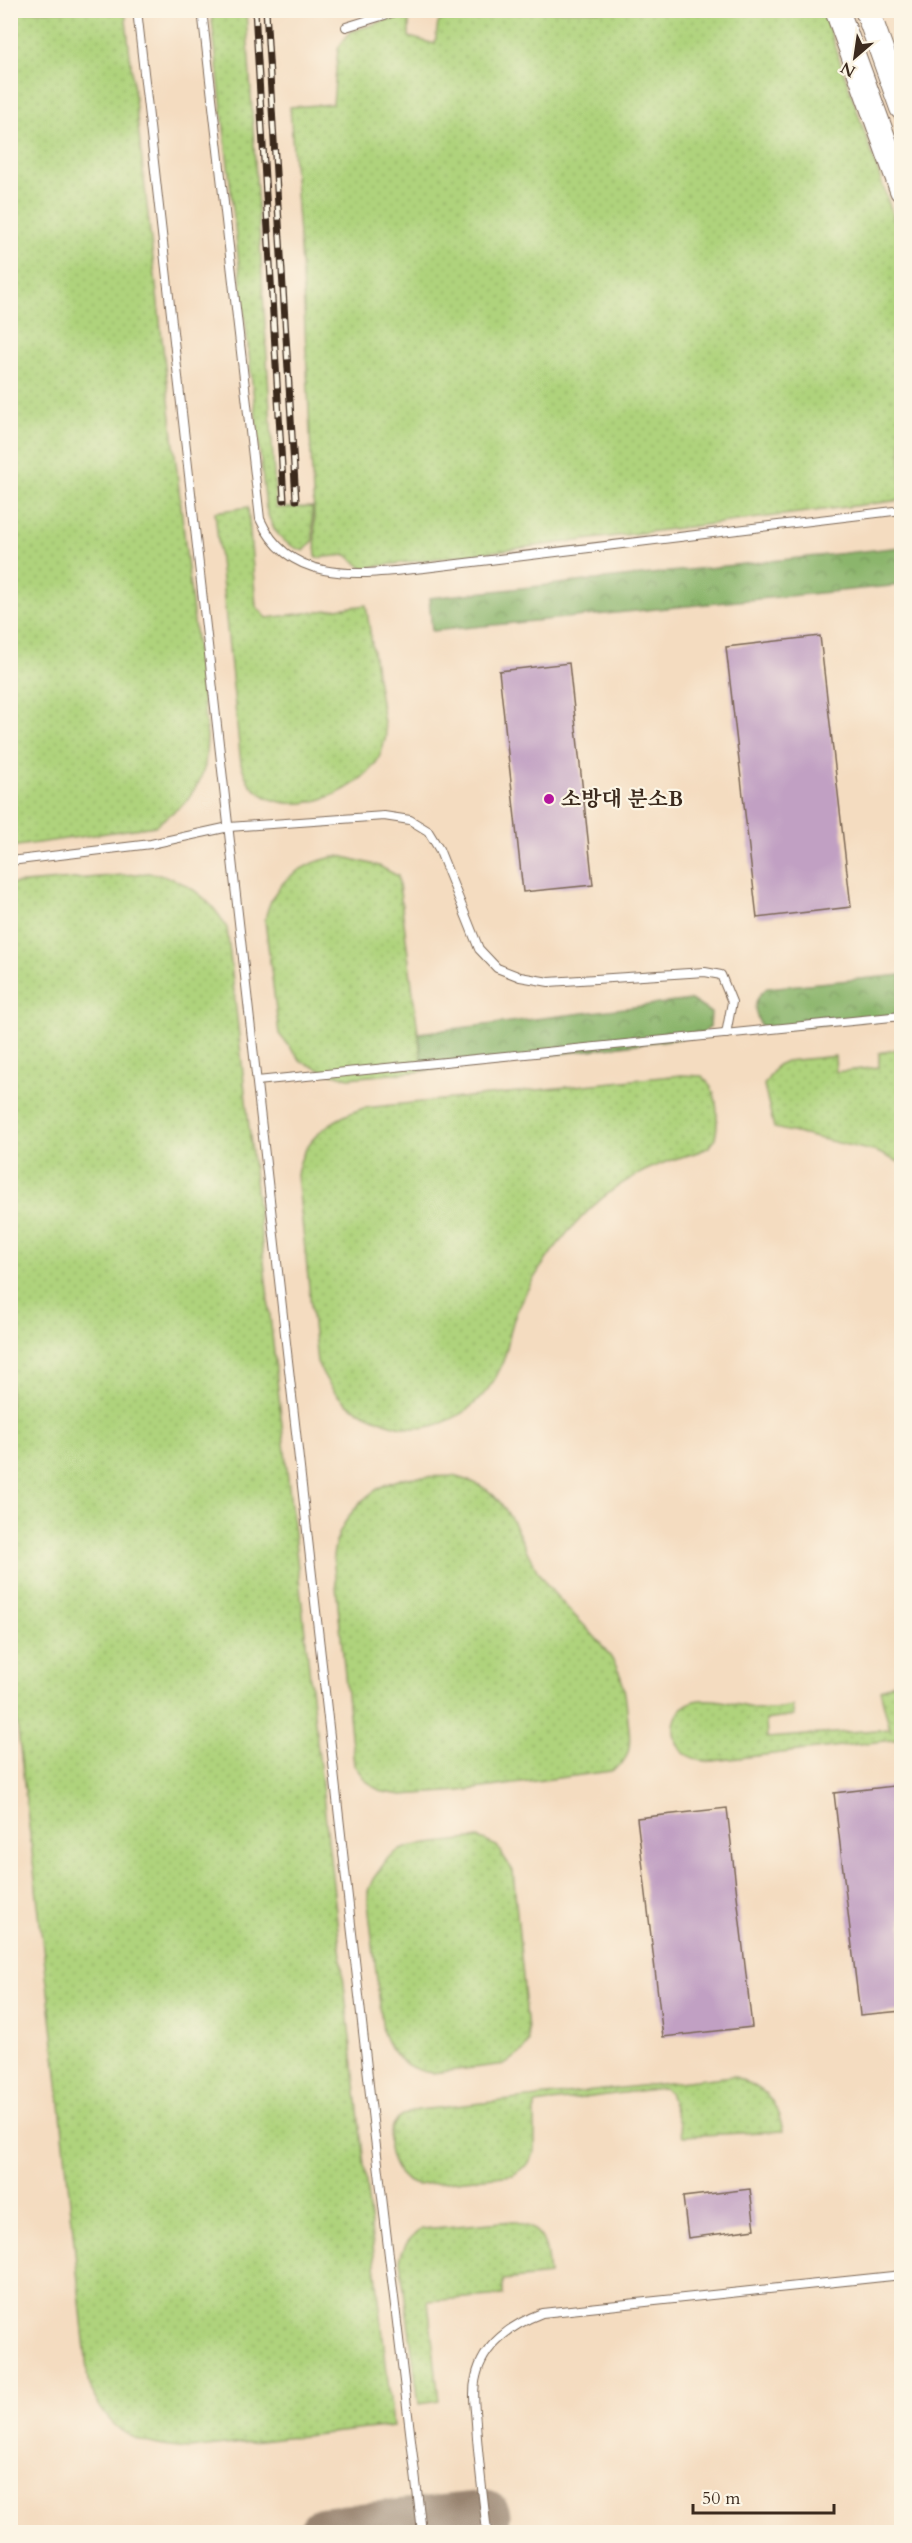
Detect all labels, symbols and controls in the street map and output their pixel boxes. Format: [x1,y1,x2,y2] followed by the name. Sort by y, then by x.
[825,27,885,87] north arrow
[837,56,860,82] text: N
[561,785,683,814] place label: 소방대 분소B
[542,792,556,806] marker: 소방대 분소B
[693,2477,834,2515] scale bar
[702,2486,741,2511] text: 50 m

